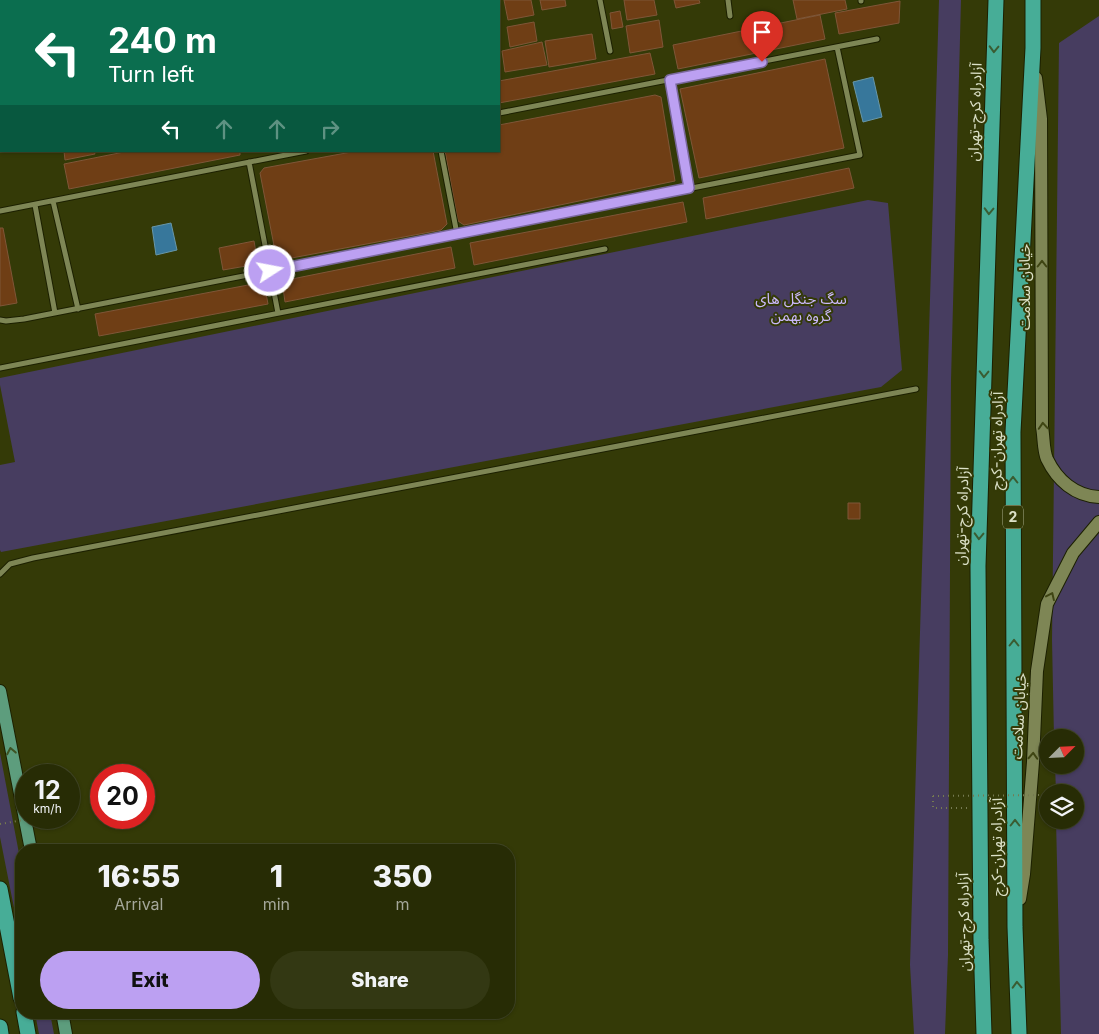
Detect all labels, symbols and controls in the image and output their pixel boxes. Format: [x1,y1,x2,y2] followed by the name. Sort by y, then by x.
[741,11,783,62] pin
[748,18,776,46] icon: arrive
[108,19,217,61] text: 240 m
[25,20,90,85] icon: left
[989,45,1000,53] one-way arrow
[108,61,194,87] text: Turn left
[963,62,989,162] street label: آزادراه کرج-تهران
[157,115,185,143] icon: left
[210,115,238,143] icon: ahead
[263,115,291,143] icon: ahead
[316,115,344,143] icon: right
[984,207,995,215] one-way arrow
[1015,243,1034,330] street label: خیابان سلامت
[243,244,295,296] position arrow
[1037,260,1047,268] one-way arrow
[755,289,847,325] park label: سگ جنگل های گروه بهمن
[979,370,989,378] one-way arrow
[986,391,1010,490] street label: آزادراه تهران-کرج
[1037,422,1048,430] one-way arrow
[950,466,976,566] street label: آزادراه کرج-تهران
[1008,476,1018,484] one-way arrow
[1003,506,1023,528] road number: 2
[974,532,984,540] one-way arrow
[1045,592,1055,601] one-way arrow
[1009,639,1019,646] one-way arrow
[1007,672,1030,760] street label: خیابان سلامت
[1039,729,1084,774] north arrow
[1039,729,1084,829] map controls
[7,746,17,755] one-way arrow
[1028,752,1039,760] one-way arrow
[90,764,155,829] speed limit sign: 20
[34,775,61,805] text: 12
[1039,784,1084,829] button: layers
[987,797,1009,896] street label: آزادراه تهران-کرج
[33,801,62,816] text: km/h
[1010,819,1020,826] one-way arrow
[97,858,180,894] text: 16:55
[270,858,283,894] text: 1
[372,858,433,894] text: 350
[953,872,977,971] street label: آزادراه کرج-تهران
[114,894,163,914] text: Arrival
[263,894,290,914] text: min
[395,894,410,914] text: m
[40,951,260,1009] button: Exit
[270,951,490,1009] button: Share
[1012,981,1023,989] one-way arrow

